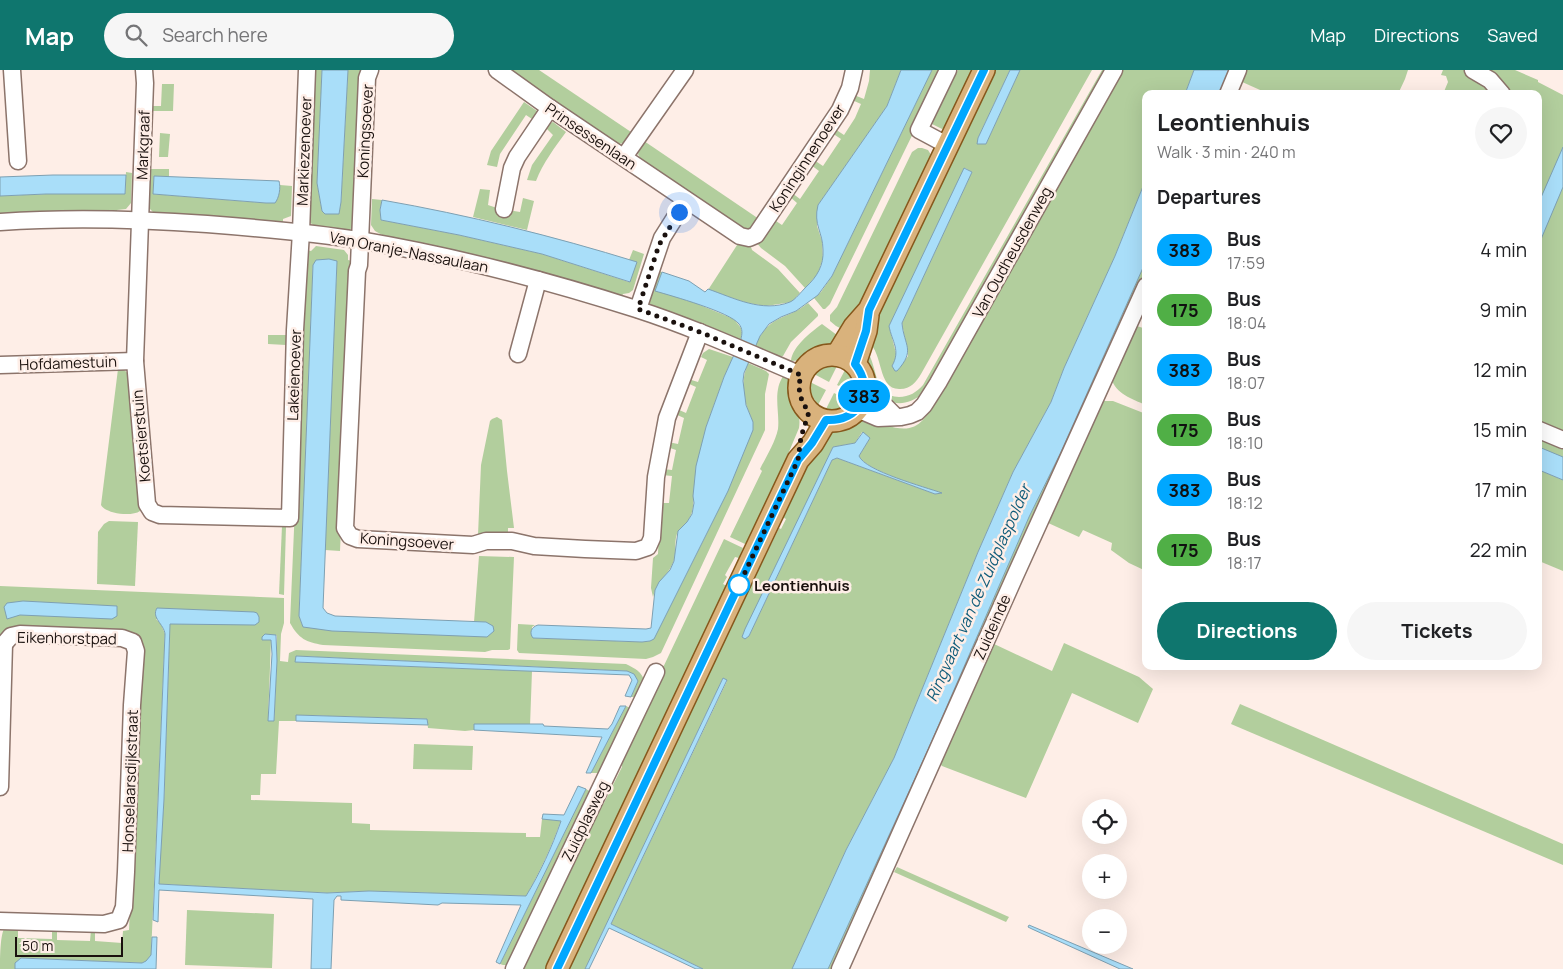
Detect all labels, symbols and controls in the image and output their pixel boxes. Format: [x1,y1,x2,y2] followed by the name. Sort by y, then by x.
[104,13,454,58] search box
[25,19,74,52] text: Map
[122,21,150,49] icon: search
[162,22,268,48] text: Search here
[1310,23,1346,47] text: Map
[1374,23,1459,47] text: Directions
[1487,23,1538,47] text: Saved
[352,83,378,179] street label: Koningsoever
[292,95,316,206] street label: Markiezenoever
[541,98,641,174] street label: Prinsessenlaan
[764,99,850,216] street label: Koninginnenoever
[1157,105,1310,138] text: Leontienhuis
[1475,107,1527,159] button: heart
[131,109,155,180] street label: Markgraaf
[1157,141,1295,163] text: Walk · 3 min · 240 m
[967,183,1057,321] street label: Van Oudheusdenweg
[1157,184,1261,210] text: Departures
[667,200,692,225] your location
[328,226,490,278] street label: Van Oranje-Nassaulaan
[1227,226,1261,252] text: Bus
[1480,237,1527,263] text: 4 min
[1169,238,1200,262] text: 383
[1227,252,1265,274] text: 17:59
[1227,286,1261,312] text: Bus
[1480,297,1527,323] text: 9 min
[1170,298,1199,322] text: 175
[1227,312,1267,334] text: 18:04
[282,328,306,421] street label: Lakeienoever
[1227,346,1261,372] text: Bus
[19,351,117,375] street label: Hofdamestuin
[1473,357,1527,383] text: 12 min
[1169,358,1200,382] text: 383
[1227,372,1265,394] text: 18:07
[835,380,893,412] line badge: 383
[848,384,880,408] text: 383
[127,389,155,483] street label: Koetsierstuin
[1227,406,1261,432] text: Bus
[1473,417,1527,443] text: 15 min
[1170,418,1199,442] text: 175
[1227,432,1263,454] text: 18:10
[1227,466,1261,492] text: Bus
[1474,477,1527,503] text: 17 min
[1169,478,1200,502] text: 383
[920,479,1037,705] water label: Ringvaart van de Zuidplaspolder
[1227,492,1263,514] text: 18:12
[1227,526,1261,552] text: Bus
[359,527,455,555] street label: Koningsoever
[1470,537,1527,563] text: 22 min
[1170,538,1199,562] text: 175
[1227,552,1262,574] text: 18:17
[728,574,750,596] marker: Leontienhuis
[754,575,850,596] place label: Leontienhuis
[968,591,1016,663] street label: Zuideinde
[1157,602,1337,660] button: Directions
[1347,602,1527,660] button: Tickets
[17,627,117,649] street label: Eikenhorstpad
[117,709,143,853] street label: Honselaarsdijkstraat
[556,777,614,865] street label: Zuidplasweg
[1082,799,1127,954] map controls
[1082,799,1127,844] button: locate
[1082,854,1127,899] button: +
[1082,909,1127,954] button: −
[15,934,122,957] scale bar
[22,936,53,955] text: 50 m

